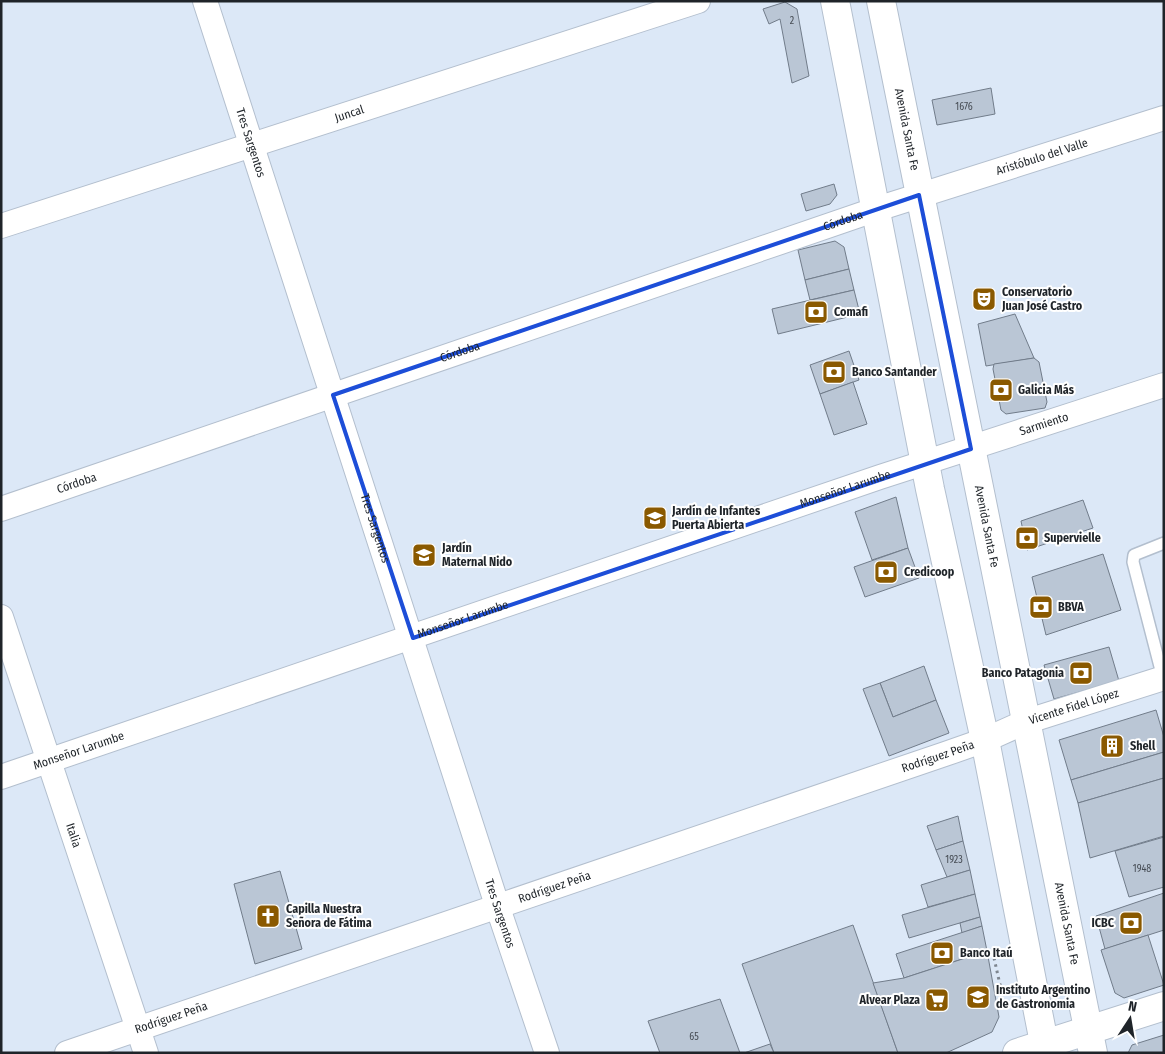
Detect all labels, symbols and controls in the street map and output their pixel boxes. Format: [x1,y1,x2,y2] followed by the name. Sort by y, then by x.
[790,15,795,27] house number: 2
[892,87,922,172] street label: Avenida Santa Fe
[955,101,973,113] house number: 1676
[333,102,366,125] street label: Juncal
[233,107,268,179] street label: Tres Sargentos
[994,136,1090,178] street label: Aristóbulo del Valle
[821,207,865,234] street label: Córdoba
[1001,285,1083,313] place label: Conservatorio Juan José Castro
[971,286,997,312] theatre icon: Conservatorio Juan José Castro
[803,299,829,325] bank icon: Comafi
[834,305,868,319] place label: Comafi
[438,339,482,365] street label: Córdoba
[821,359,847,385] bank icon: Banco Santander
[852,365,937,379] place label: Banco Santander
[988,377,1014,403] bank icon: Galicia Más
[1018,383,1075,397] place label: Galicia Más
[1018,409,1070,438] street label: Sarmiento
[798,467,892,511] street label: Monseñor Larumbe
[55,470,98,496] street label: Córdoba
[972,484,1002,569] street label: Avenida Santa Fe
[358,492,393,564] street label: Tres Sargentos
[671,504,761,532] place label: Jardín de Infantes Puerta Abierta
[642,505,668,531] school or university icon: Jardín de Infantes Puerta Abierta
[1014,525,1040,551] bank icon: Supervielle
[1044,531,1101,545] place label: Supervielle
[441,541,513,569] place label: Jardín Maternal Nido
[411,542,437,568] school or university icon: Jardín Maternal Nido
[873,559,899,585] bank icon: Credicoop
[904,565,955,579] place label: Credicoop
[1028,594,1054,620] bank icon: BBVA
[416,597,510,641] street label: Monseñor Larumbe
[1058,600,1084,614] place label: BBVA
[1068,660,1094,686] bank icon: Banco Patagonia
[982,666,1064,680] place label: Banco Patagonia
[1027,686,1121,727] street label: Vicente Fidel López
[31,729,126,772] street label: Monseñor Larumbe
[1099,733,1125,759] building icon: Shell
[900,737,976,775] street label: Rodríguez Peña
[1130,739,1156,753] place label: Shell
[63,821,84,849] street label: Italia
[945,854,963,866] house number: 1923
[1133,863,1151,875] house number: 1948
[516,868,593,906] street label: Rodríguez Peña
[482,877,518,950] street label: Tres Sargentos
[1052,881,1082,966] street label: Avenida Santa Fe
[286,902,372,930] place label: Capilla Nuestra Señora de Fátima
[255,903,281,929] church icon: Capilla Nuestra Señora de Fátima
[1118,910,1144,936] bank icon: ICBC
[1091,916,1115,930] place label: ICBC
[929,940,955,966] bank icon: Banco Itaú
[960,946,1012,960] place label: Banco Itaú
[996,983,1091,1011] place label: Instituto Argentino de Gastronomia
[965,984,991,1010] school or university icon: Instituto Argentino de Gastronomia
[924,987,950,1013] supermarket icon: Alvear Plaza
[858,993,920,1007] place label: Alvear Plaza
[1105,994,1155,1044] north arrow
[1127,998,1138,1016] text: N
[133,999,209,1036] street label: Rodríguez Peña
[689,1031,699,1043] house number: 65

